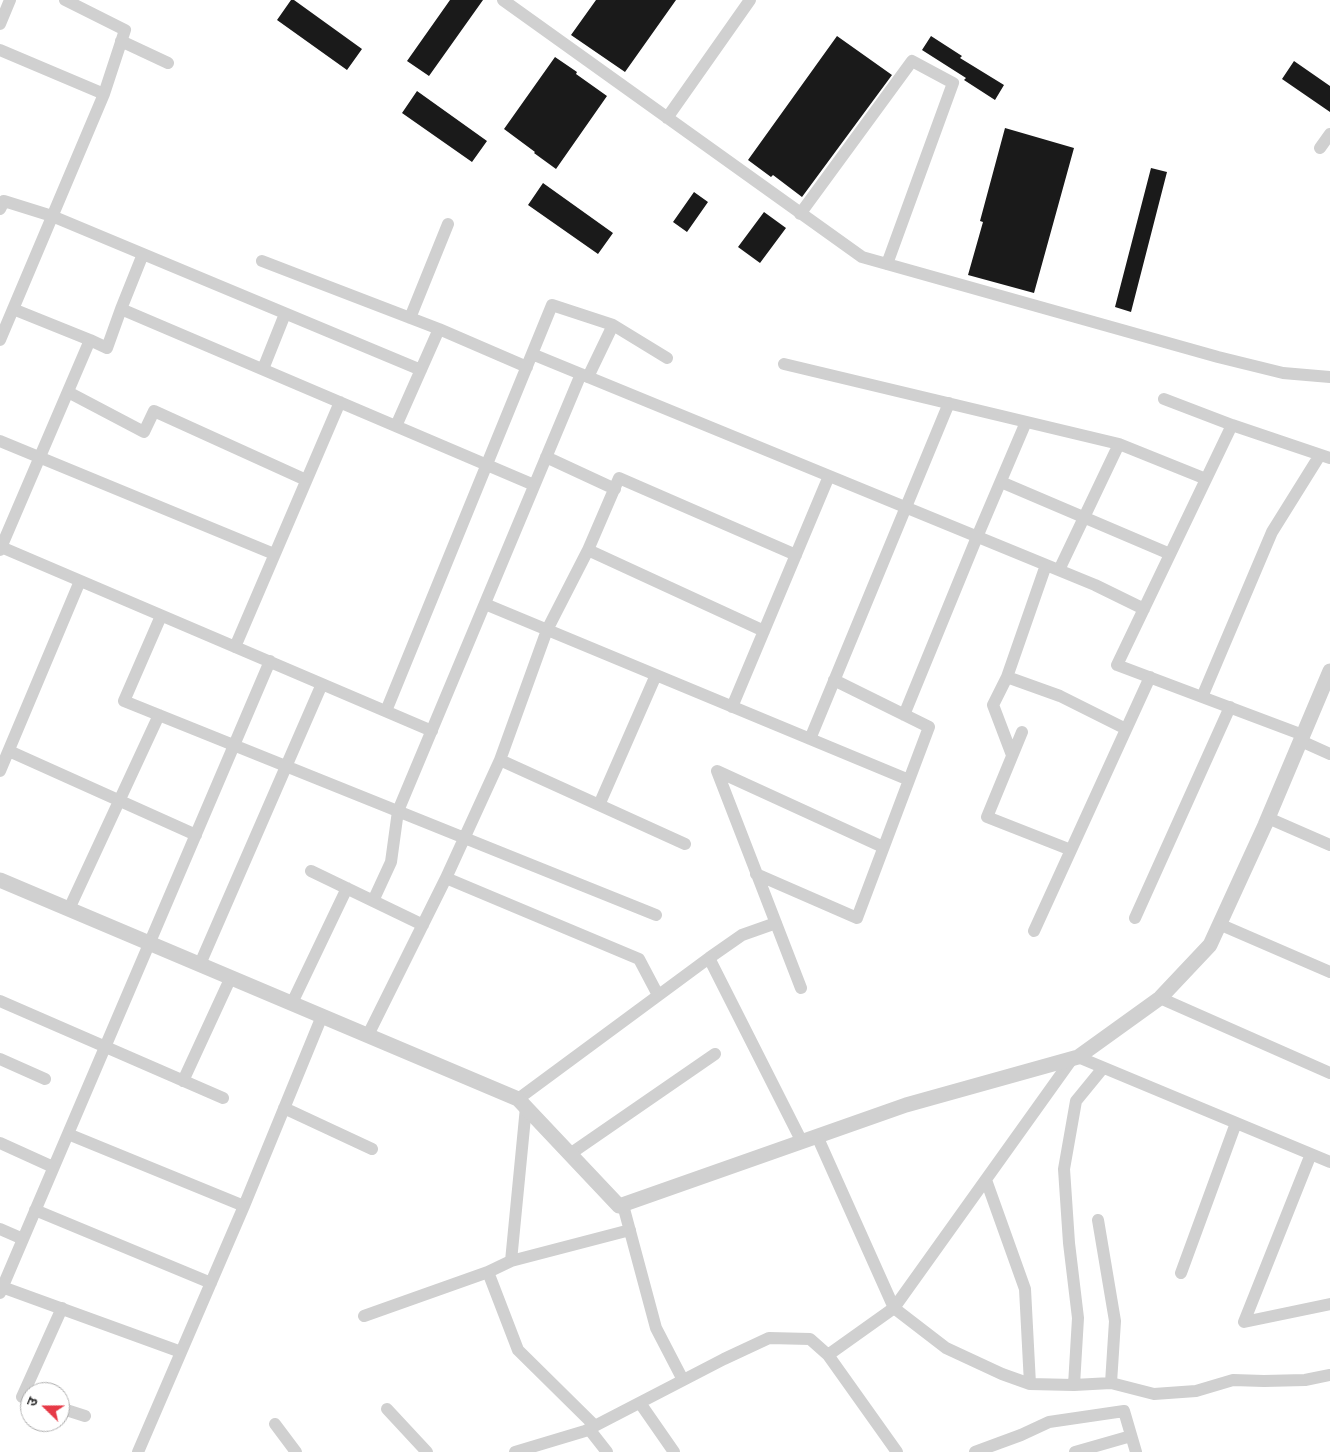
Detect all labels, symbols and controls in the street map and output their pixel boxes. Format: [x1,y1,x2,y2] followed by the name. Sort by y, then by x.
[20,1382,70,1432] north arrow
[20,1394,43,1409] text: उ

